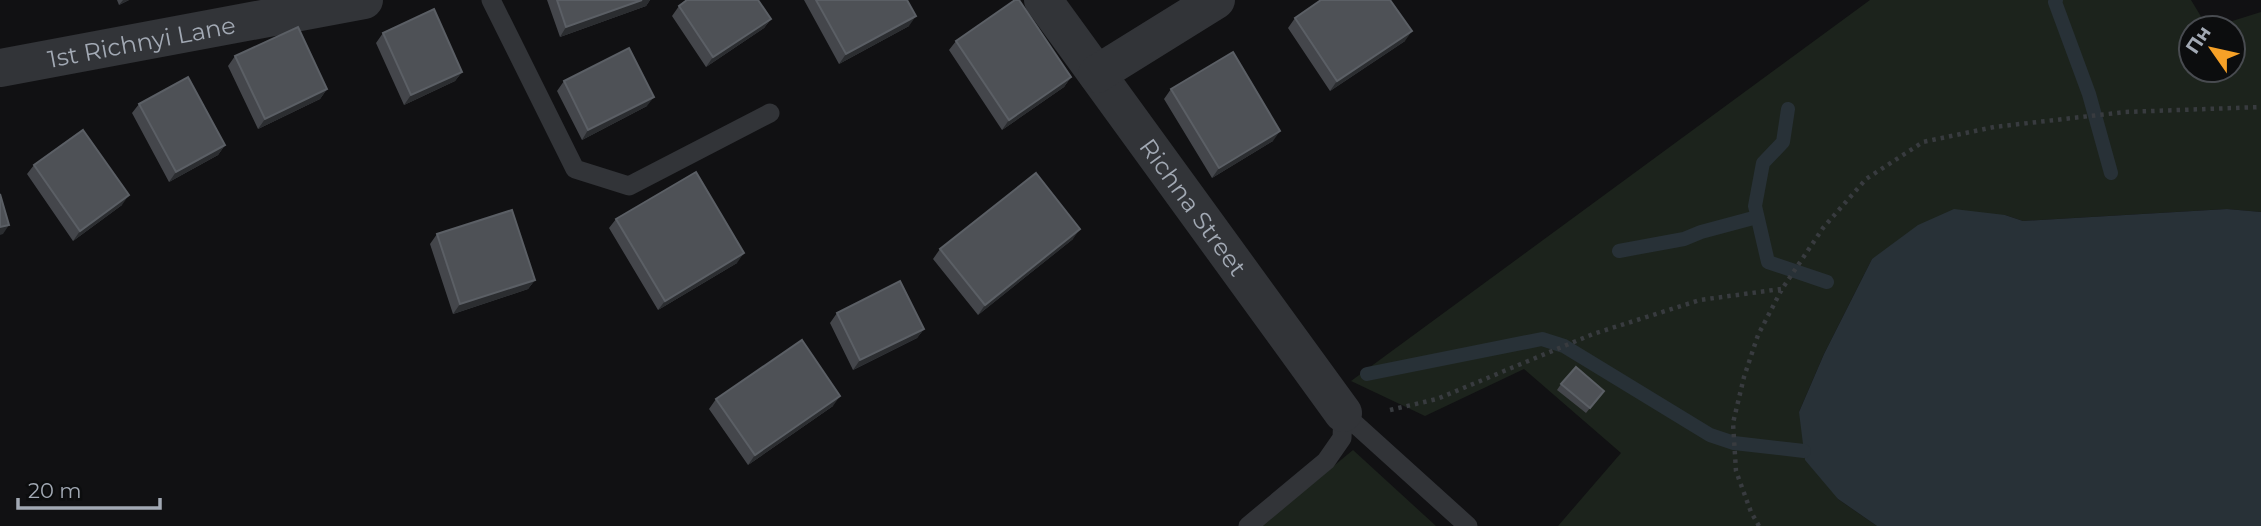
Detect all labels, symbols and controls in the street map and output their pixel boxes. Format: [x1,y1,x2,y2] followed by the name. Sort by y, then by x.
[45,10,238,73] street label: 1st Richnyi Lane
[2177,14,2247,84] north arrow
[2181,21,2216,58] text: Пн
[1134,133,1253,282] street label: Richna Street
[18,466,159,510] scale bar
[28,478,82,503] text: 20 m

